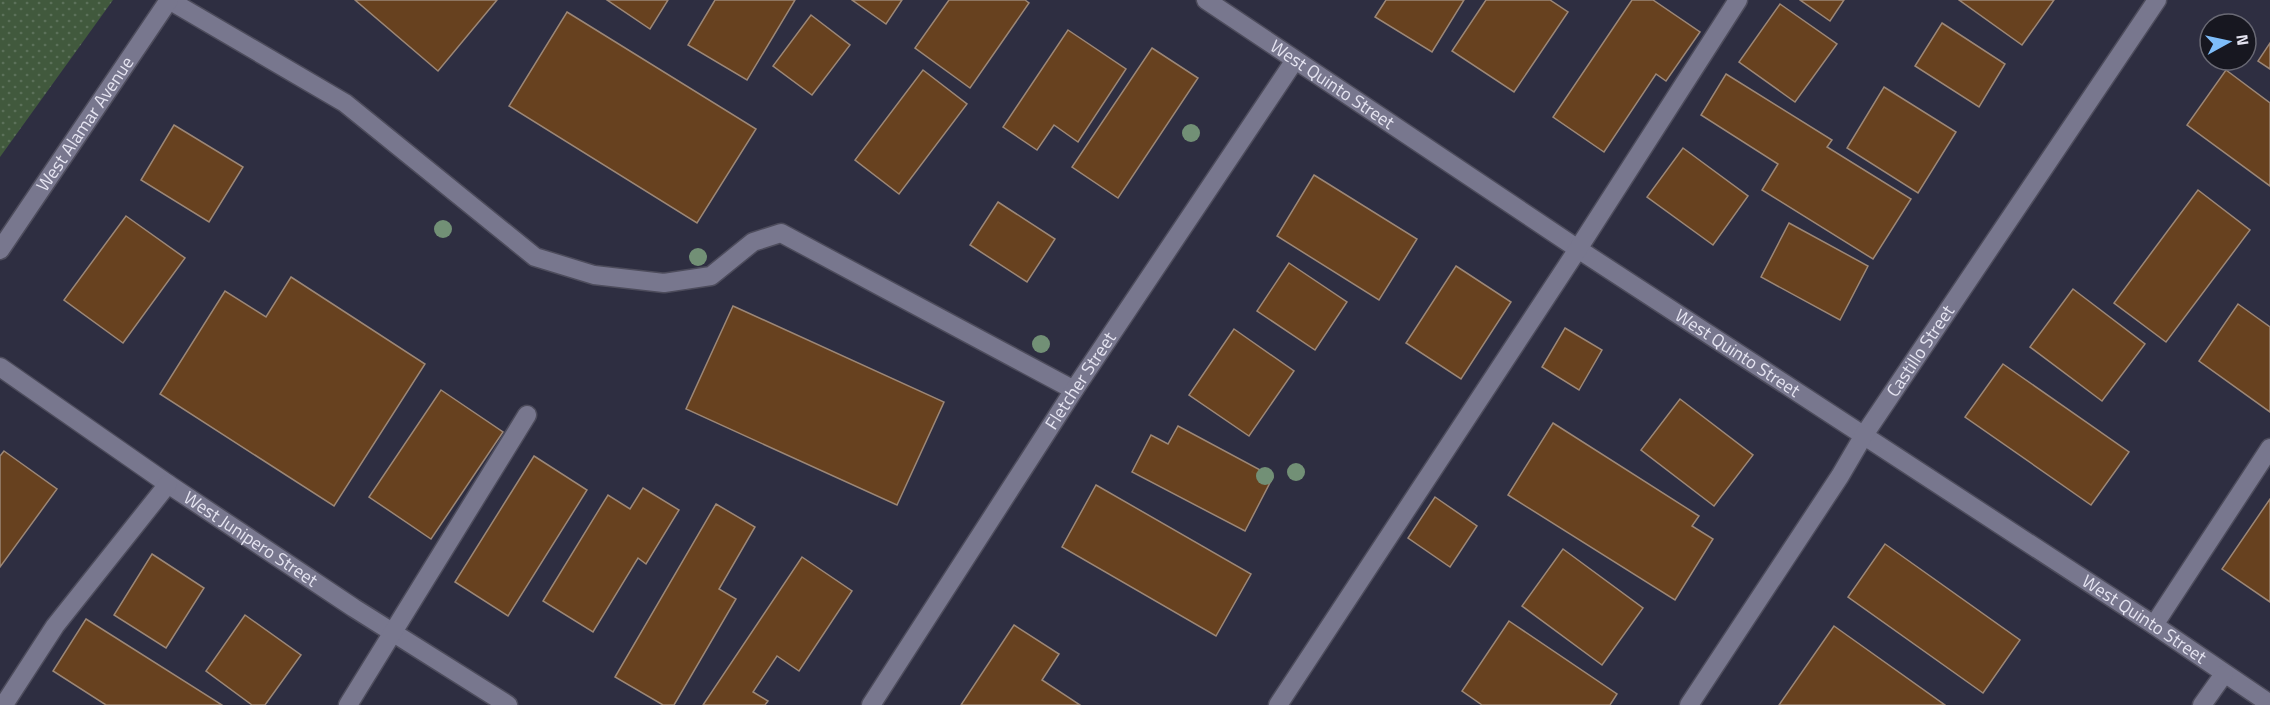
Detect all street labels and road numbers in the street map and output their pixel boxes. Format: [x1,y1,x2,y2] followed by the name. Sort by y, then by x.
[1265,33,1401,136] street label: West Quinto Street
[29,51,140,197] street label: West Alamar Avenue
[1879,299,1961,402] street label: Castillo Street
[1670,302,1806,404] street label: West Quinto Street
[1038,326,1123,435] street label: Fletcher Street
[178,484,324,594] street label: West Junipero Street
[2077,567,2213,670] street label: West Quinto Street

